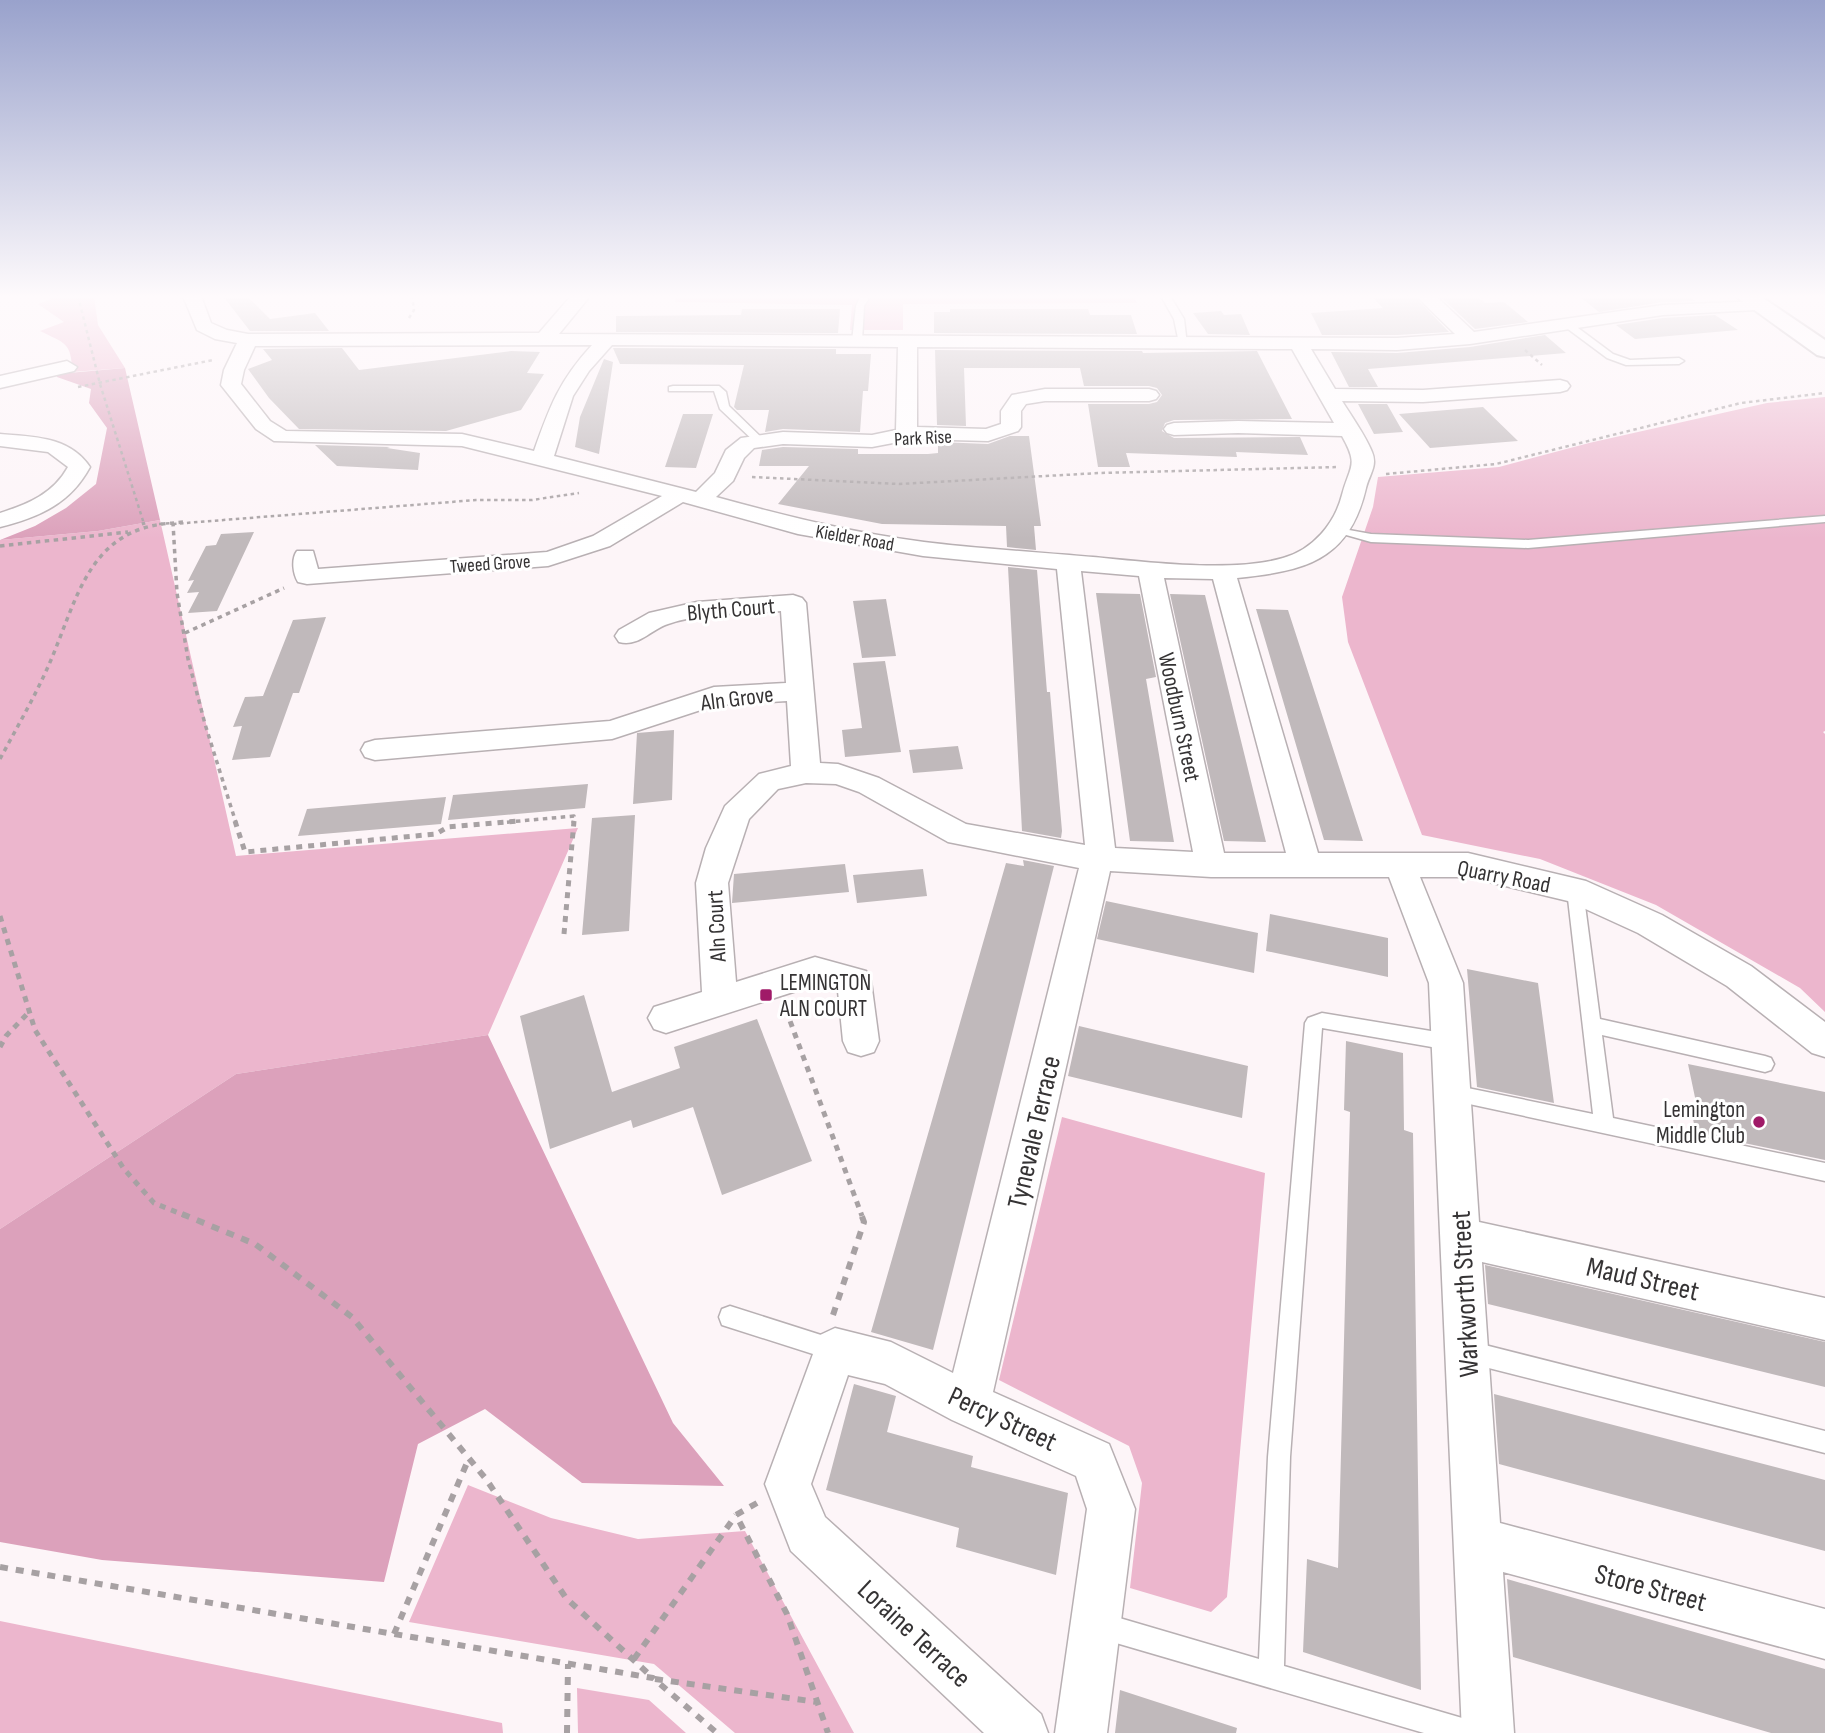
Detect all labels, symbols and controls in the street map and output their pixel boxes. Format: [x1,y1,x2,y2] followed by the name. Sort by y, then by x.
[894,426,952,451] street label: Park Rise
[814,520,896,557] street label: Kielder Road
[449,550,531,579] street label: Tweed Grove
[686,592,776,628] street label: Blyth Court
[1152,650,1206,784] street label: Woodburn Street
[698,681,775,717] street label: Aln Grove
[1455,854,1553,900] street label: Quarry Road
[701,889,733,964] street label: Aln Court
[779,969,871,1023] place label: LEMINGTON ALN COURT
[758,987,774,1003] marker: LEMINGTON ALN COURT
[1001,1053,1068,1212] street label: Tynevale Terrace
[1656,1096,1745,1150] place label: Lemington Middle Club
[1751,1114,1767,1130] marker: Lemington Middle Club
[1445,1210,1486,1378] street label: Warkworth Street
[1583,1251,1702,1308] street label: Maud Street
[943,1380,1062,1459] street label: Percy Street
[1591,1558,1710,1619] street label: Store Street
[851,1573,977,1695] street label: Loraine Terrace

